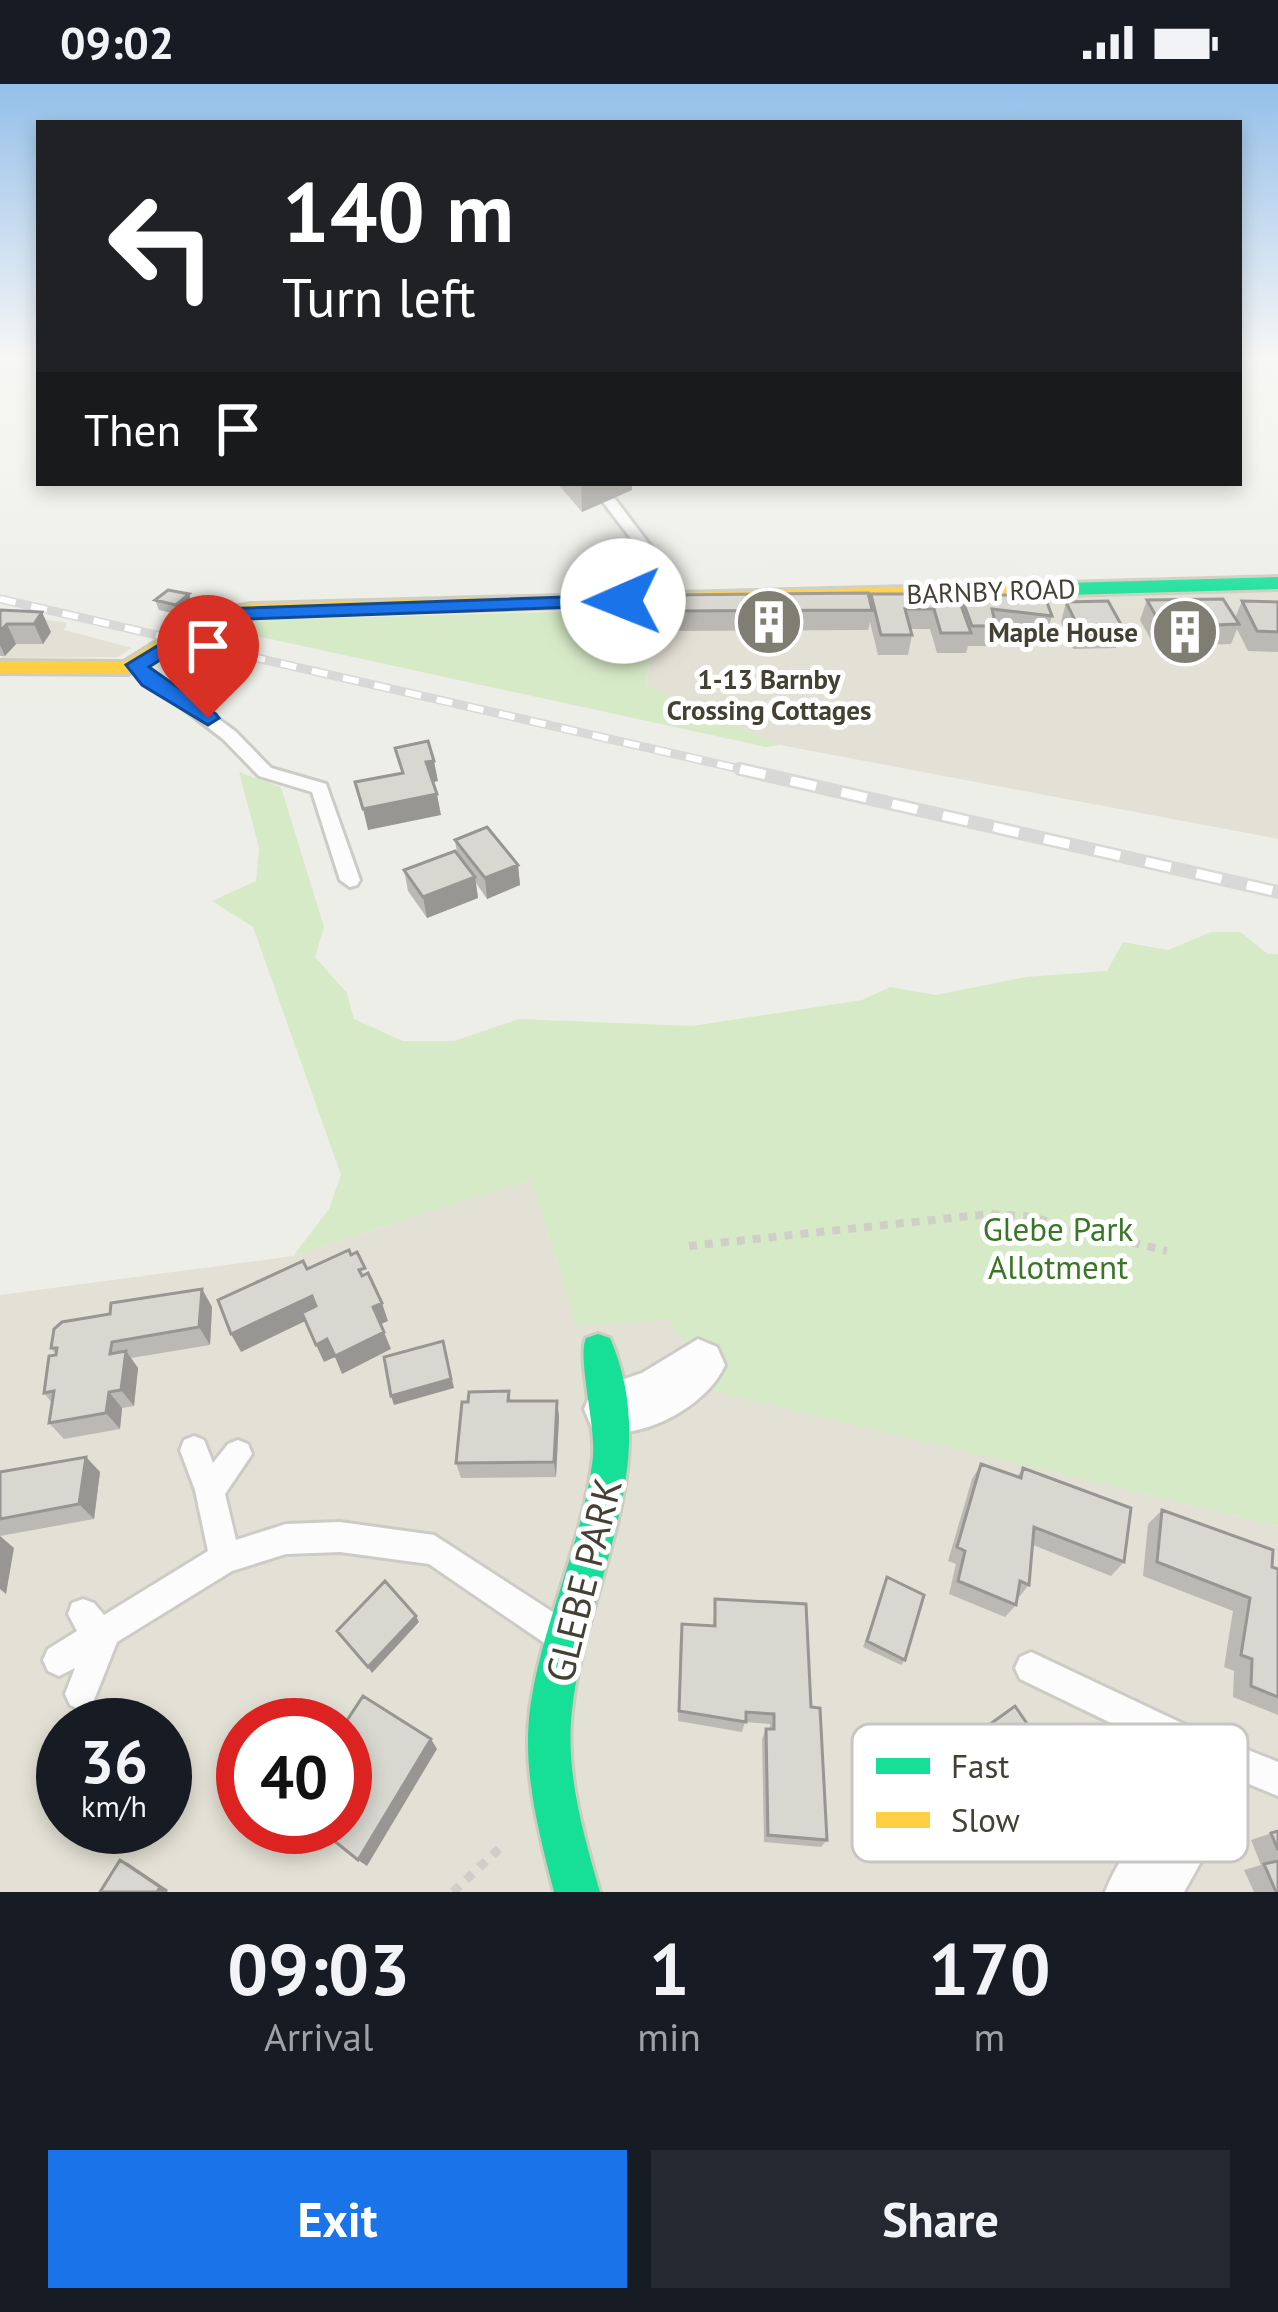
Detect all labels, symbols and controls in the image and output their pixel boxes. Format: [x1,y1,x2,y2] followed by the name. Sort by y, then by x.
[60,13,174,71] text: 09:02
[282,156,514,265] text: 140 m
[84,168,240,324] icon: left
[282,262,476,332] text: Turn left
[205,396,271,462] icon: arrive
[84,400,181,458] text: Then
[560,538,686,664] position arrow
[906,571,1076,611] street label: BARNBY ROAD
[734,587,804,657] building icon: 1-13 Barnby Crossing Cottages
[157,595,259,718] pin
[1150,597,1220,667] building icon: Maple House
[175,613,241,679] icon: arrive
[988,615,1138,649] place label: Maple House
[667,662,871,727] place label: 1-13 Barnby Crossing Cottages
[983,1207,1134,1288] park label: Glebe Park Allotment
[533,1473,633,1687] street label: GLEBE PARK
[216,1698,372,1854] speed limit sign: 40
[80,1722,148,1800] text: 36
[852,1724,1248,1862] legend
[951,1744,1010,1787] text: Fast
[81,1786,147,1825] text: km/h
[951,1798,1020,1841] text: Slow
[227,1922,410,2015] text: 09:03
[649,1922,690,2015] text: 1
[928,1922,1051,2015] text: 170
[264,2011,373,2062] text: Arrival
[637,2011,701,2062] text: min
[974,2011,1005,2062] text: m
[48,2150,627,2288] button: Exit
[651,2150,1230,2288] button: Share

